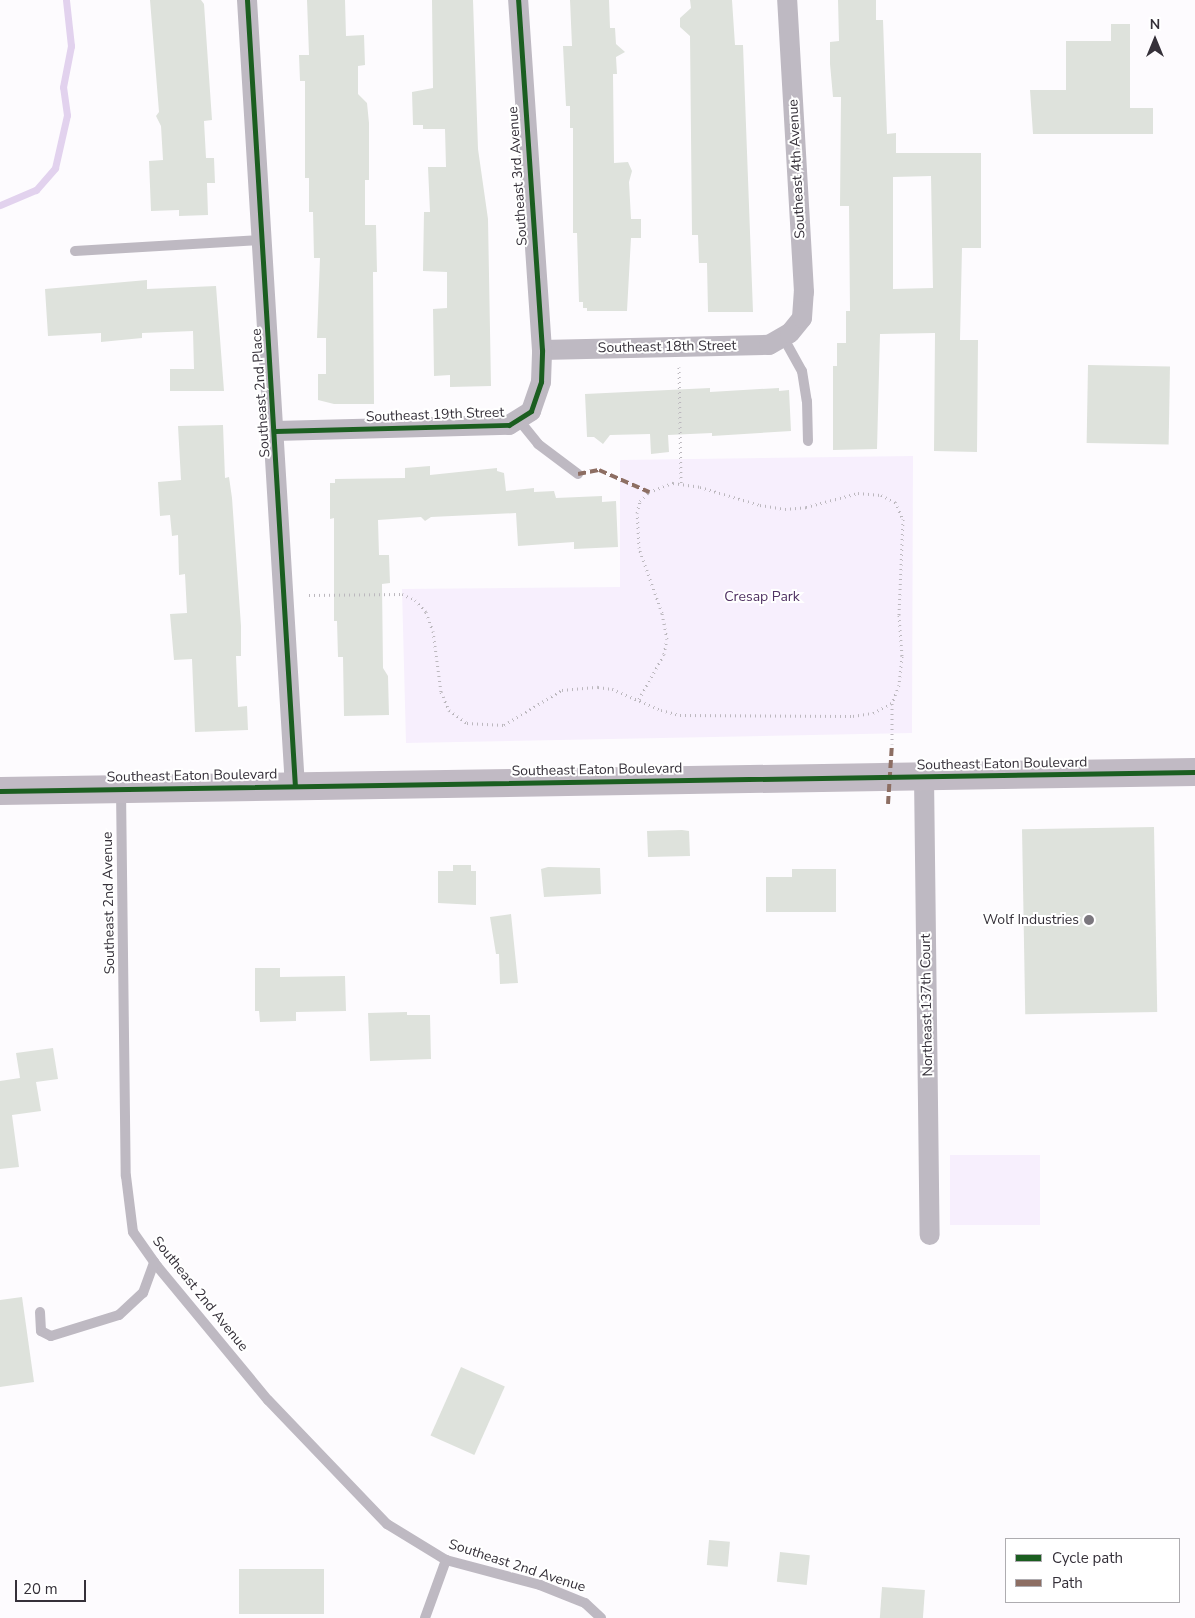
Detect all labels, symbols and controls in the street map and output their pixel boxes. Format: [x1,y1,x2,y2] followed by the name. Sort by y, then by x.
[1130,15,1180,65] north arrow
[1150,15,1160,34] text: N
[785,99,809,239] street label: Southeast 4th Avenue
[505,106,531,246] street label: Southeast 3rd Avenue
[248,328,274,458] street label: Southeast 2nd Place
[598,337,736,357] street label: Southeast 18th Street
[365,404,505,426] street label: Southeast 19th Street
[724,589,800,605] park label: Cresap Park
[916,754,1088,774] street label: Southeast Eaton Boulevard
[511,760,683,780] street label: Southeast Eaton Boulevard
[106,766,278,786] street label: Southeast Eaton Boulevard
[99,831,119,975] street label: Southeast 2nd Avenue
[983,912,1079,928] place label: Wolf Industries
[1083,914,1095,926] marker: Wolf Industries
[917,933,937,1077] street label: Northeast 137th Court
[149,1233,251,1355] street label: Southeast 2nd Avenue
[446,1536,588,1596] street label: Southeast 2nd Avenue
[1005,1538,1180,1603] legend
[1052,1548,1123,1568] text: Cycle path
[18,1570,89,1602] scale bar
[1052,1573,1083,1593] text: Path
[23,1579,58,1599] text: 20 m

